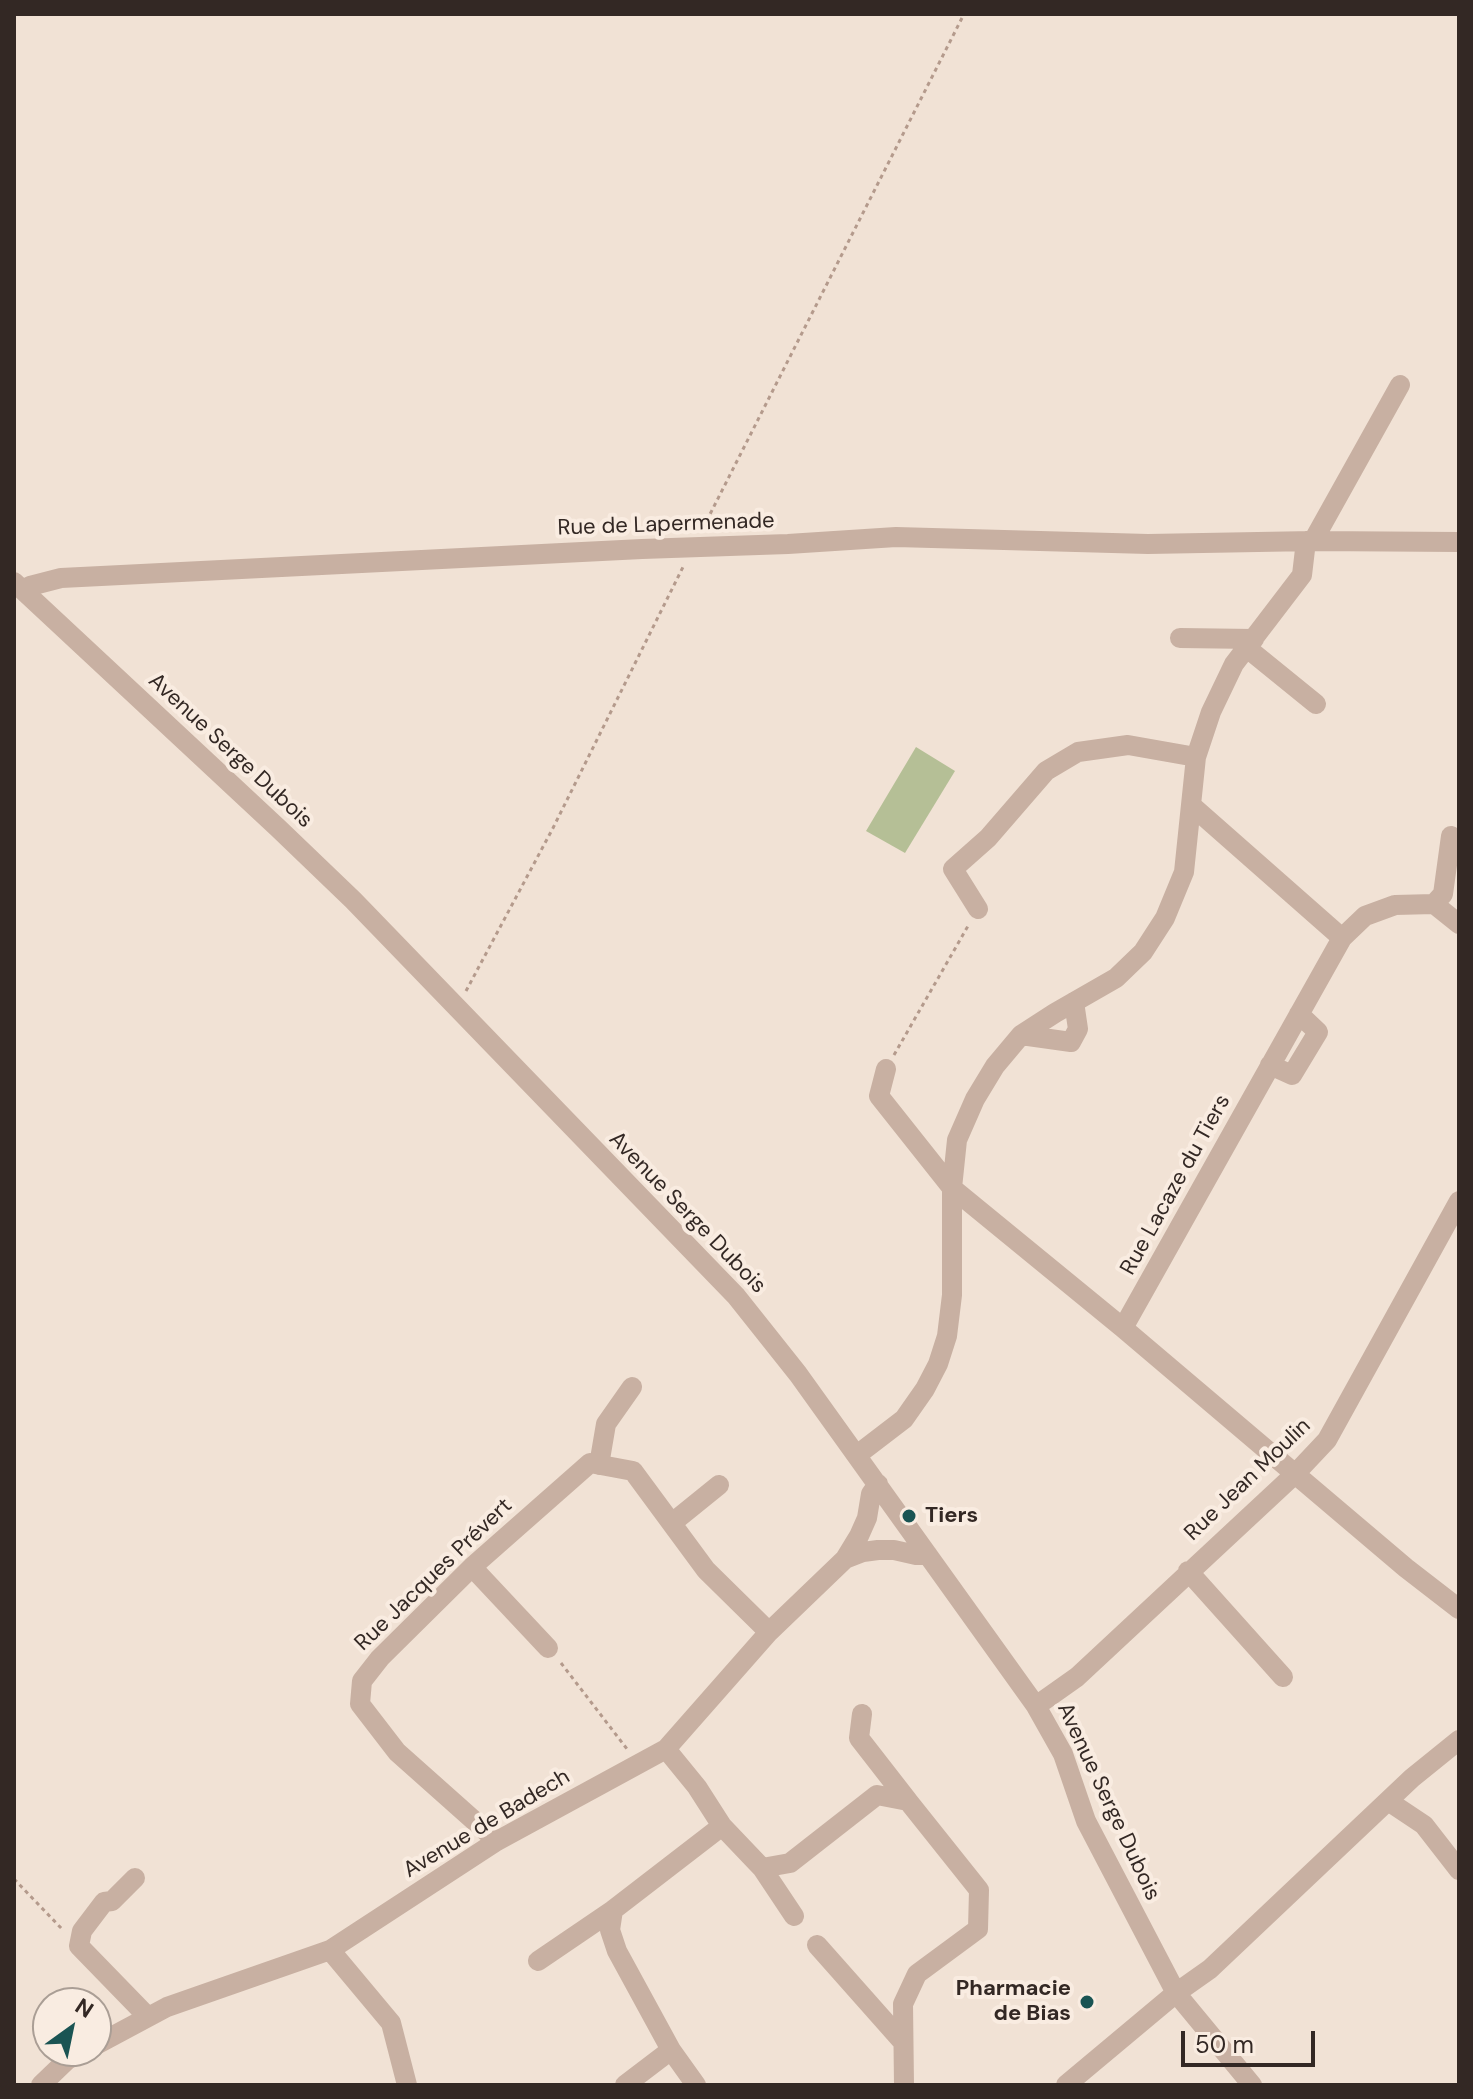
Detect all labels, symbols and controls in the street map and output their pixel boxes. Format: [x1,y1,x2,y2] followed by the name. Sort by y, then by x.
[557,508,775,542] street label: Rue de Lapermenade
[142,668,318,834] street label: Avenue Serge Dubois
[1115,1090,1237,1280] street label: Rue Lacaze du Tiers
[603,1127,771,1299] street label: Avenue Serge Dubois
[1180,1413,1316,1547] street label: Rue Jean Moulin
[350,1493,518,1657] street label: Rue Jacques Prévert
[925,1503,978,1529] place label: Tiers
[900,1507,918,1525] marker: Tiers
[1051,1699,1165,1905] street label: Avenue Serge Dubois
[399,1764,575,1884] street label: Avenue de Badech
[956,1976,1071,2028] place label: Pharmacie de Bias
[32,1987,112,2067] north arrow
[70,1992,99,2025] text: N
[1078,1993,1096,2011] marker: Pharmacie de Bias
[1185,2015,1319,2065] scale bar
[1195,2029,1254,2060] text: 50 m

